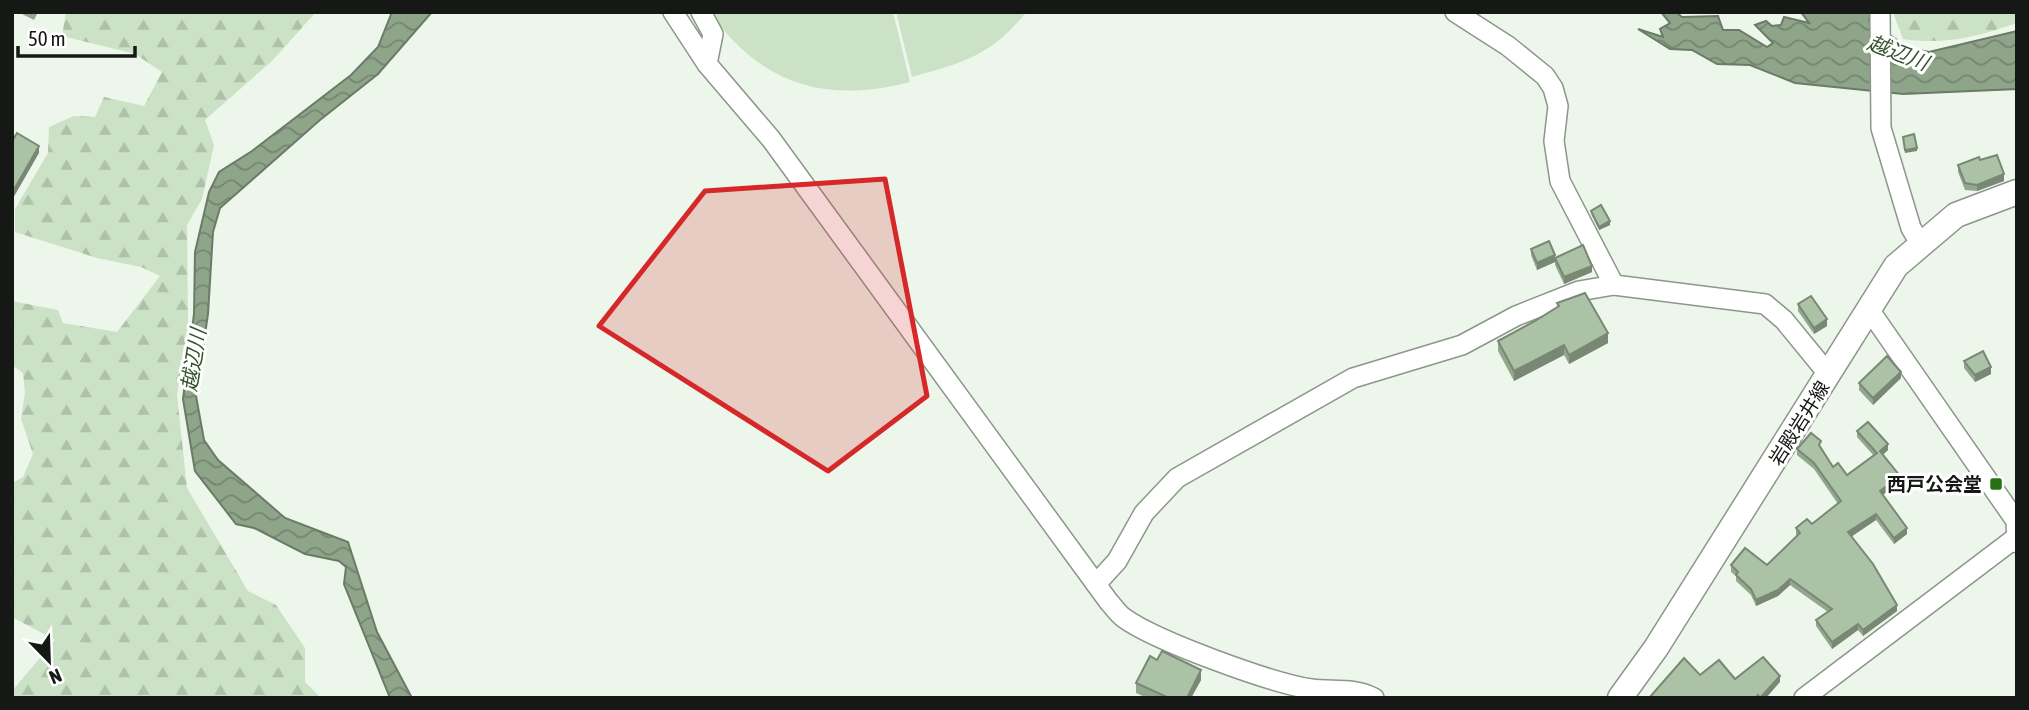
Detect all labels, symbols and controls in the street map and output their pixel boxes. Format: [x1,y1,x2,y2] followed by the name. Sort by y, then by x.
[18,14,135,58] scale bar
[28,26,66,50] text: 50 m
[1865,30,1934,75] water label: 越辺川
[176,325,210,393] water label: 越辺川
[1764,377,1834,469] street label: 岩殿岩井線
[1887,473,1982,495] place label: 西戸公会堂
[1988,476,2004,492] marker: 西戸公会堂
[14,626,84,696] north arrow
[46,664,65,689] text: N

